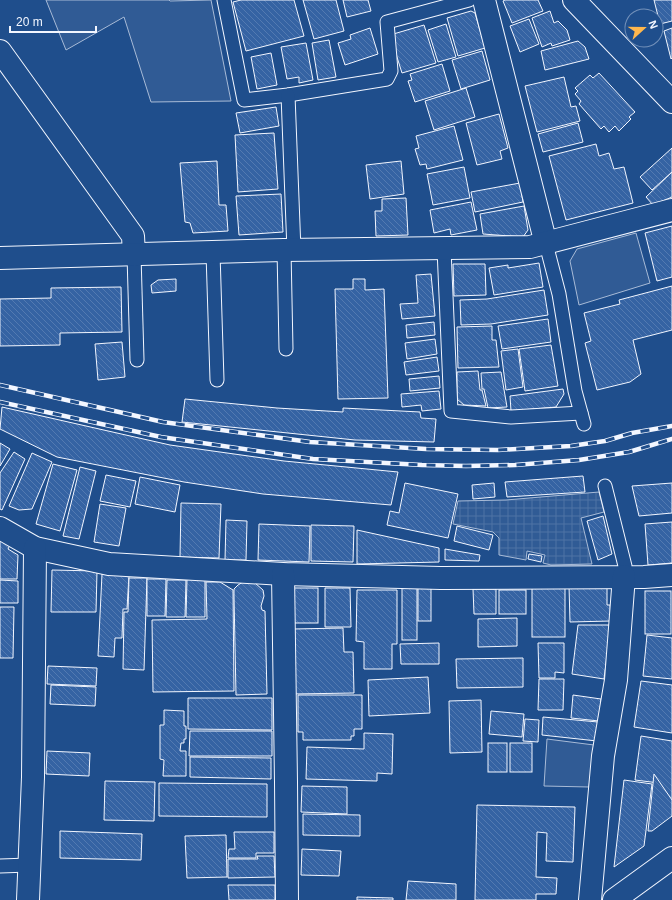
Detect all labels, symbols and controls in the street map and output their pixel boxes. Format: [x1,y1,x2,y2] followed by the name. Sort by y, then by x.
[10,8,96,34] scale bar
[624,8,664,48] north arrow
[16,15,43,29] text: 20 m
[646,19,660,30] text: N

